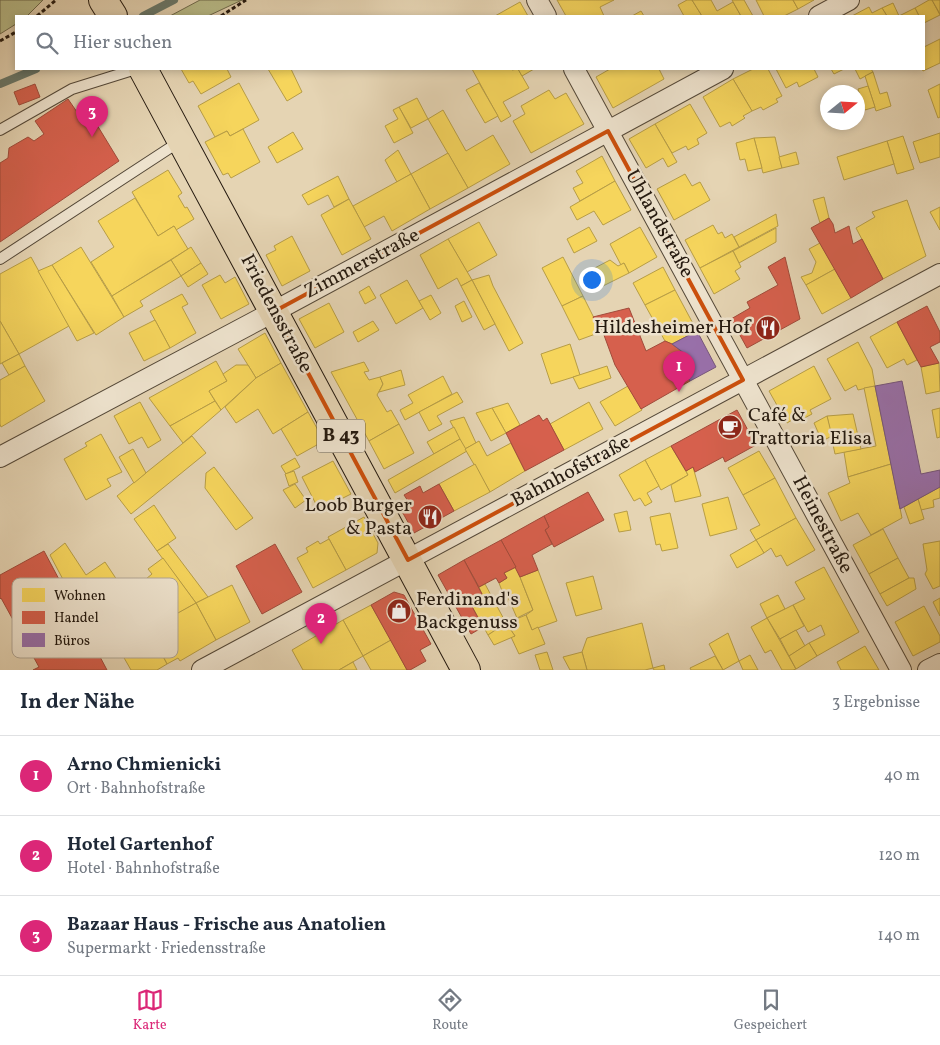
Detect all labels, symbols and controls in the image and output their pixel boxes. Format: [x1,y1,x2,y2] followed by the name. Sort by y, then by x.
[15,15,925,70] search box
[33,29,61,57] icon: search
[73,30,172,56] text: Hier suchen
[820,85,865,130] north arrow
[76,96,108,137] pin: 3
[618,165,700,283] street label: Uhlandstraße
[299,222,425,306] street label: Zimmerstraße
[233,250,319,378] street label: Friedensstraße
[579,267,605,293] your location
[594,314,752,342] place label: Hildesheimer Hof
[755,315,781,341] restaurant icon: Hildesheimer Hof
[663,351,695,392] pin: 1
[748,402,872,453] place label: Café & Trattoria Elisa
[717,414,743,440] cafe icon: Café & Trattoria Elisa
[317,420,365,452] road number: B 43
[507,429,635,515] street label: Bahnhofstraße
[784,471,860,579] street label: Heinestraße
[305,492,412,543] place label: Loob Burger & Pasta
[417,504,443,530] restaurant icon: Loob Burger & Pasta
[12,578,178,658] legend
[416,586,519,637] place label: Ferdinand's Backgenuss
[54,587,106,606] text: Wohnen
[386,598,412,624] shop icon: Ferdinand's Backgenuss
[305,603,337,644] pin: 2
[54,609,99,628] text: Handel
[54,632,90,651] text: Büros
[20,688,135,717] text: In der Nähe
[832,692,920,714] text: 3 Ergebnisse
[67,752,221,778] text: Arno Chmienicki
[33,765,39,787] text: 1
[884,765,920,787] text: 40 m
[67,778,205,800] text: Ort · Bahnhofstraße
[67,832,212,858] text: Hotel Gartenhof
[32,845,40,867] text: 2
[878,845,920,867] text: 120 m
[67,858,220,880] text: Hotel · Bahnhofstraße
[67,912,386,938] text: Bazaar Haus - Frische aus Anatolien
[32,925,40,947] text: 3
[878,925,920,947] text: 140 m
[67,938,266,960] text: Supermarkt · Friedensstraße
[133,986,167,1035] tab: Karte
[432,986,468,1035] tab: Route
[734,986,807,1035] tab: Gespeichert

